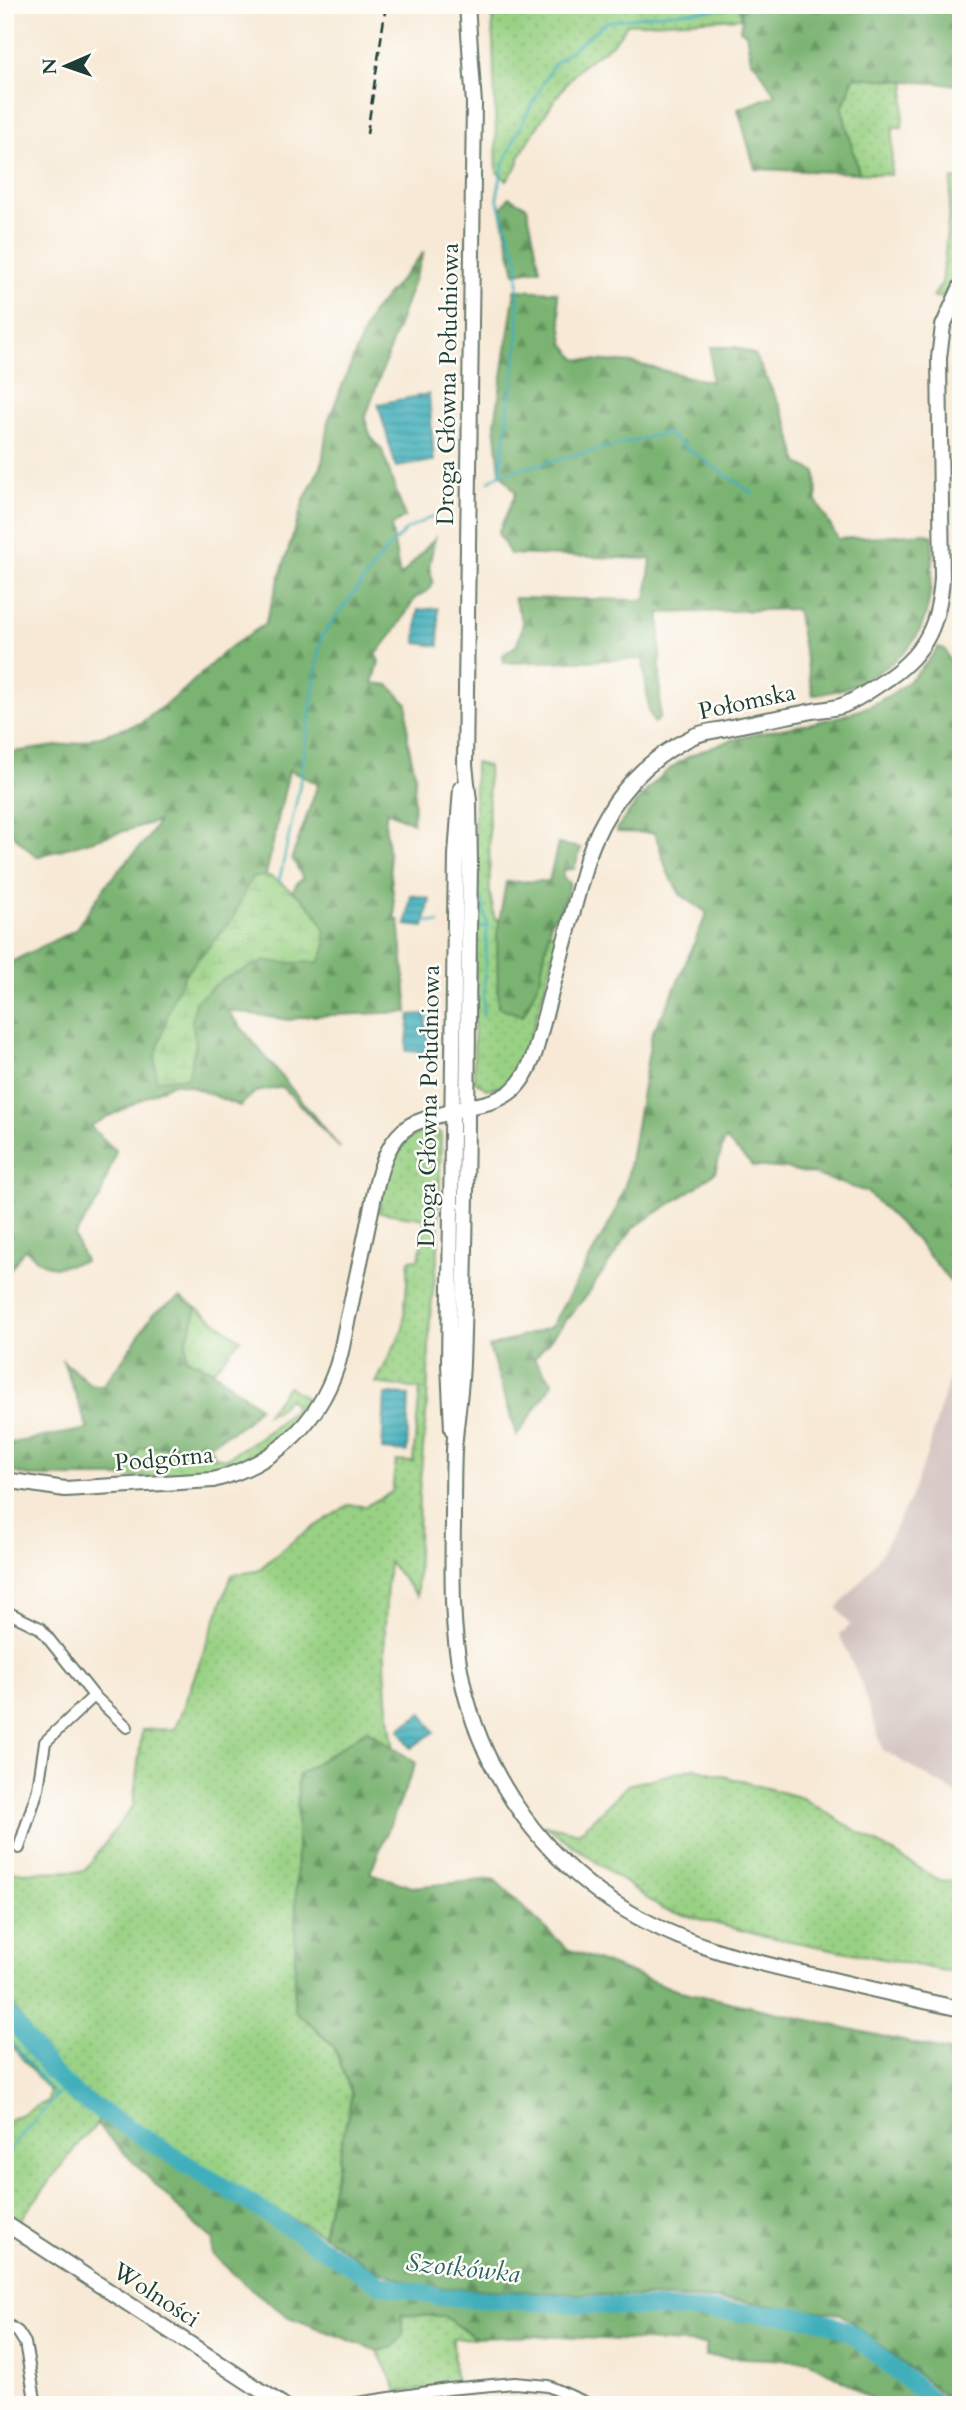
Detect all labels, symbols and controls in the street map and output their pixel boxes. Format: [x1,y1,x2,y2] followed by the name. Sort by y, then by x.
[32,32,102,102] north arrow
[37,57,63,75] text: N
[429,242,467,526] street label: Droga Główna Południowa
[695,676,799,728] street label: Połomska
[410,964,448,1248] street label: Droga Główna Południowa
[113,1438,215,1480] street label: Podgórna
[404,2245,522,2291] water label: Szotkówka
[105,2254,206,2336] street label: Wolności

